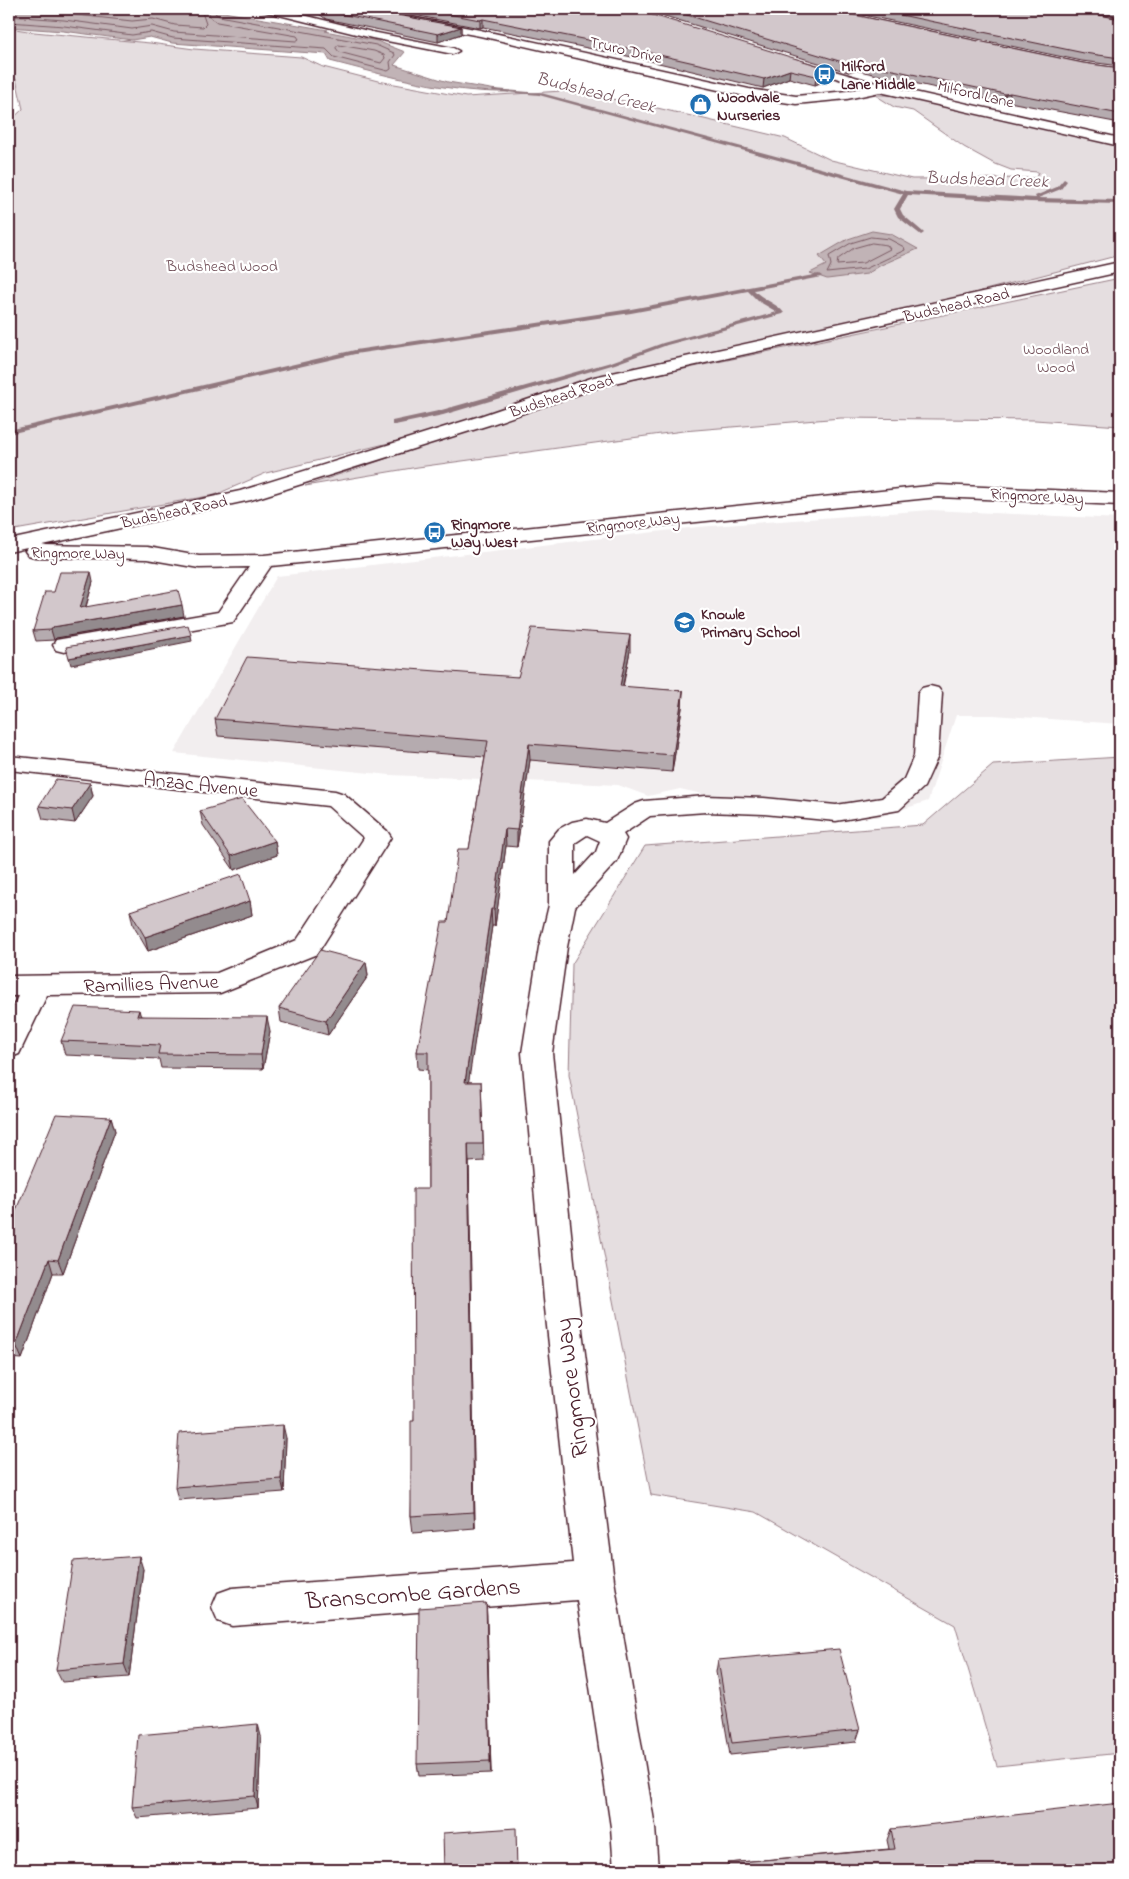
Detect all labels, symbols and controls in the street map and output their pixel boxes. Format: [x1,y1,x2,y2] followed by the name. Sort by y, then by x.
[587,31,665,71] street label: Truro Drive
[841,55,916,97] place label: Milford Lane Middle
[813,62,837,86] bus stop icon: Milford Lane Middle
[533,67,659,122] water label: Budshead Creek
[935,75,1017,116] street label: Milford Lane
[717,86,781,128] place label: Woodvale Nurseries
[689,93,713,117] shop icon: Woodvale Nurseries
[925,166,1049,196] water label: Budshead Creek
[165,255,278,279] park label: Budshead Wood
[900,282,1012,330] street label: Budshead Road
[1023,338,1089,380] park label: Woodland Wood
[505,369,617,425] street label: Budshead Road
[990,483,1084,511] street label: Ringmore Way
[118,490,230,536] street label: Budshead Road
[585,507,681,541] street label: Ringmore Way
[450,513,519,556] place label: Ringmore Way West
[423,520,447,544] bus stop icon: Ringmore Way West
[31,541,125,567] street label: Ringmore Way
[701,603,800,646] place label: Knowle Primary School
[673,610,697,634] school or university icon: Knowle Primary School
[142,766,259,807] street label: Anzac Avenue
[83,969,219,1002] street label: Ramillies Avenue
[548,1316,600,1460] street label: Ringmore Way
[303,1571,522,1621] street label: Branscombe Gardens

